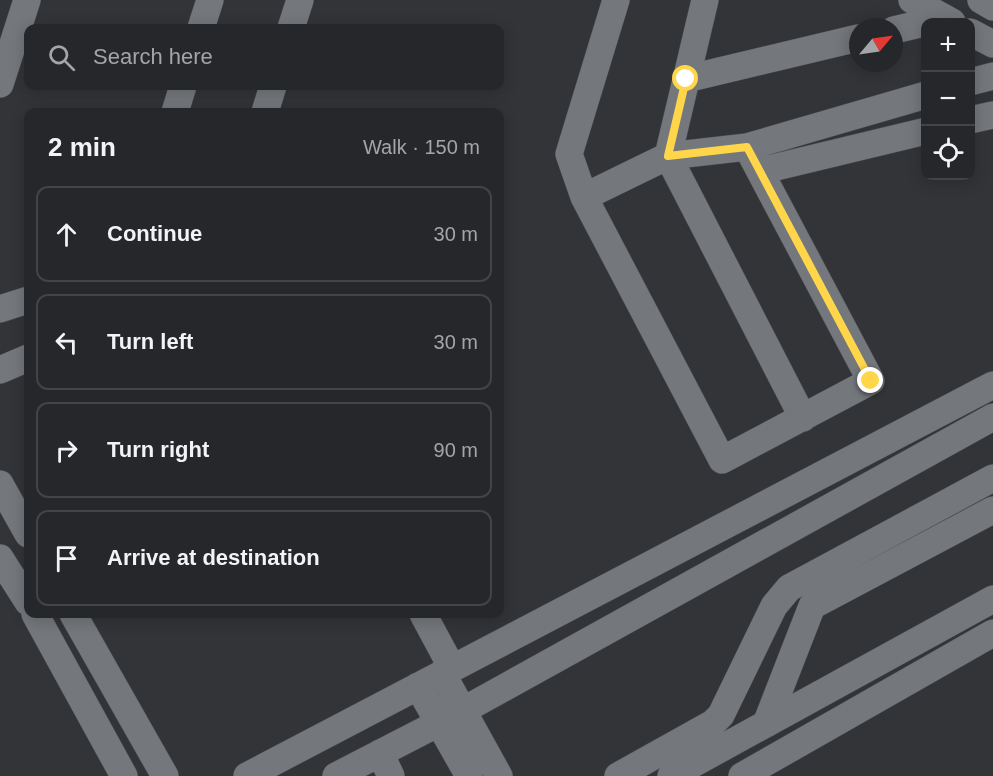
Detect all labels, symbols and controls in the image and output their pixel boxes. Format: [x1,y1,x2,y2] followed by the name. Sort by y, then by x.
[849,18,903,72] north arrow
[921,18,975,180] map controls
[921,18,975,72] button: +
[24,24,504,90] search box
[45,41,78,74] icon: search
[93,44,213,69] text: Search here
[672,65,698,91] route start
[921,72,975,126] button: −
[921,126,975,180] button: locate
[48,132,116,162] text: 2 min
[363,136,480,158] text: Walk · 150 m
[50,218,83,251] icon: ahead
[107,221,202,246] text: Continue
[434,223,478,245] text: 30 m
[50,326,83,359] icon: left
[107,329,193,354] text: Turn left
[434,331,478,353] text: 30 m
[857,367,883,393] route end
[50,434,83,467] icon: right
[107,437,209,462] text: Turn right
[434,439,478,461] text: 90 m
[50,542,83,575] icon: arrive
[107,545,320,570] text: Arrive at destination

